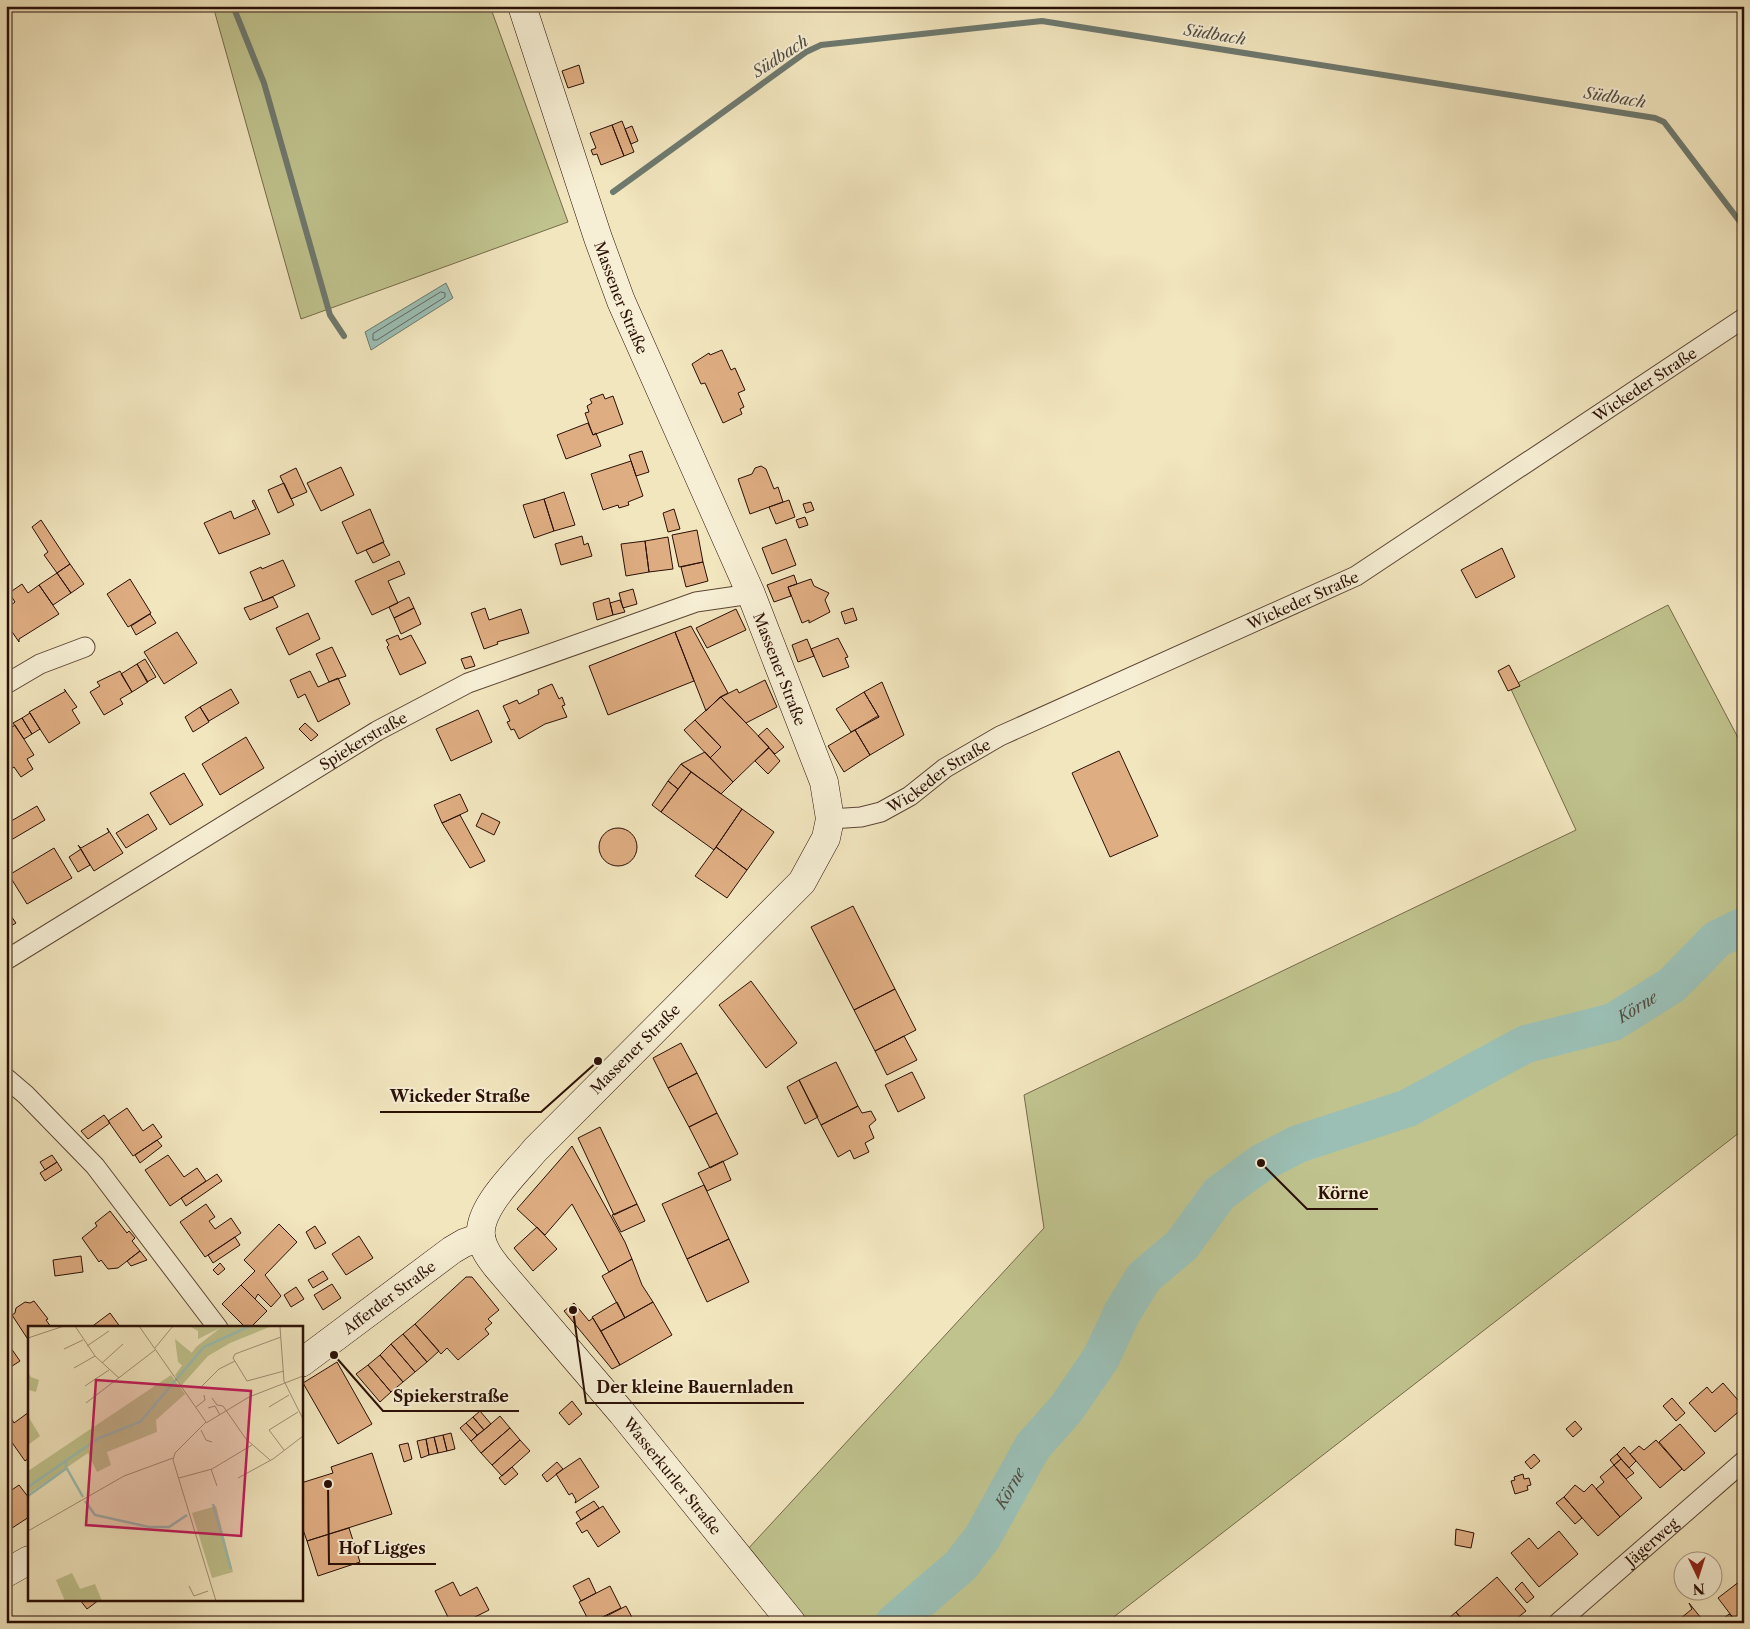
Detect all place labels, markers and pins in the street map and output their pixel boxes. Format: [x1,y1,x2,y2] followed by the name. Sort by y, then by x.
[380,1081,541,1112] callout: Wickeder Straße
[1307,1178,1378,1209] callout: Körne
[586,1372,804,1403] callout: Der kleine Bauernladen
[383,1380,519,1411] callout: Spiekerstraße
[329,1533,436,1564] callout: Hof Ligges

